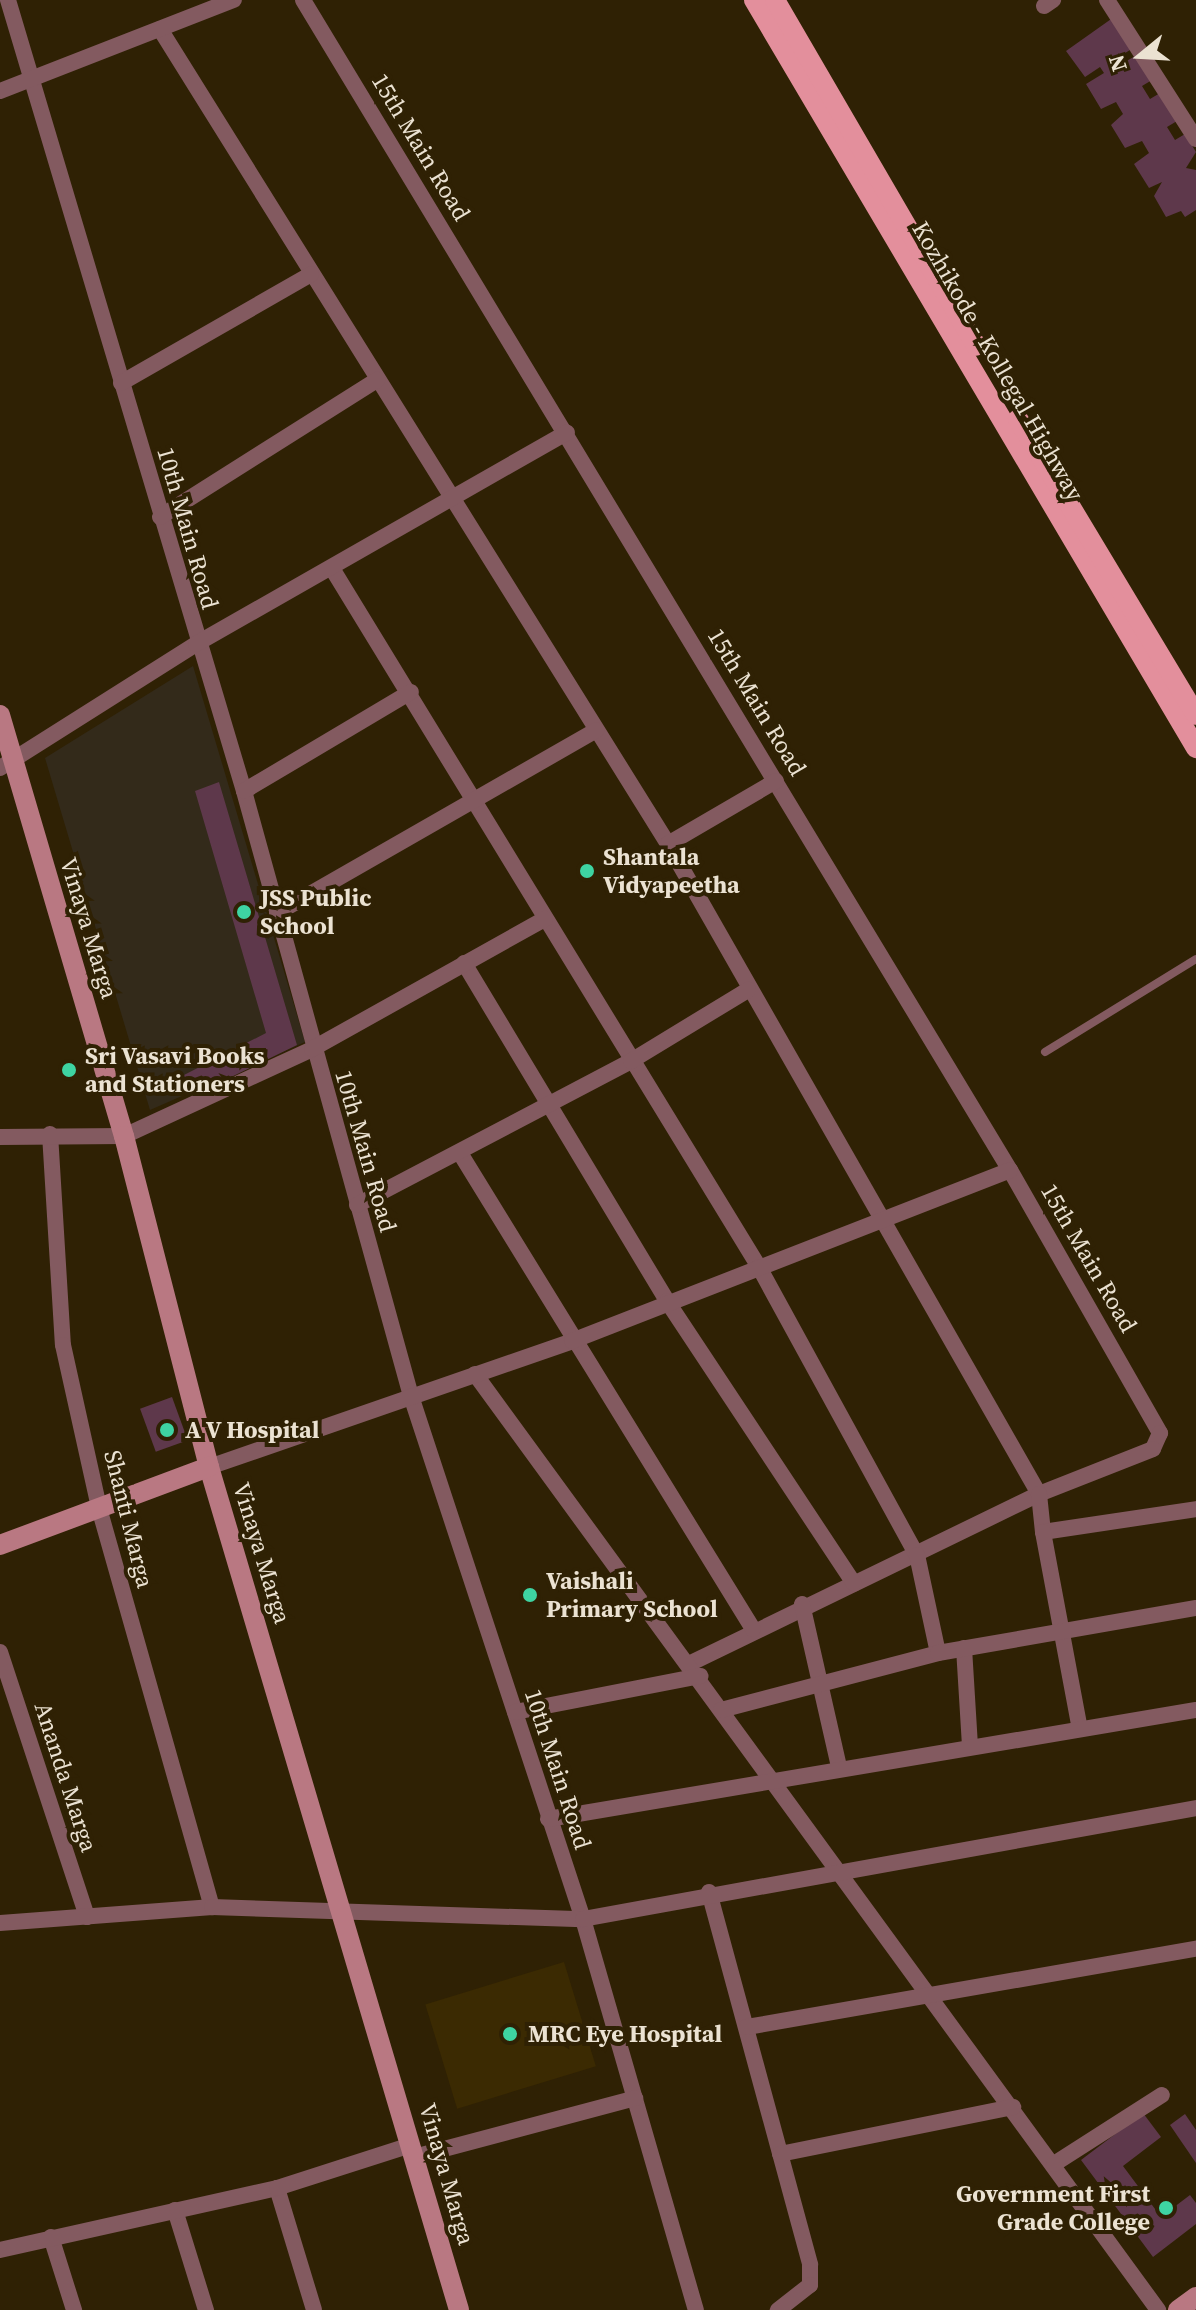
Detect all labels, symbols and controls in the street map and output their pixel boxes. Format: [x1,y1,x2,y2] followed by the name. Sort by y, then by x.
[1100,16,1180,96] north arrow
[1100,51,1134,76] text: N
[366,68,476,226] street label: 15th Main Road
[906,216,1090,506] street label: Kozhikode - Kollegal Highway
[151,444,225,612] street label: 10th Main Road
[702,623,812,781] street label: 15th Main Road
[603,843,740,899] place label: Shantala Vidyapeetha
[54,854,124,1002] street label: Vinaya Marga
[578,862,596,880] marker: Shantala Vidyapeetha
[260,884,371,940] place label: JSS Public School
[235,903,253,921] marker: JSS Public School
[85,1042,265,1098] place label: Sri Vasavi Books and Stationers
[60,1061,78,1079] marker: Sri Vasavi Books and Stationers
[329,1067,403,1235] street label: 10th Main Road
[1035,1179,1143,1337] street label: 15th Main Road
[185,1416,321,1444] place label: A V Hospital
[156,1419,178,1441] marker: A V Hospital
[98,1447,160,1591] street label: Shanti Marga
[227,1479,297,1627] street label: Vinaya Marga
[546,1567,718,1623] place label: Vaishali Primary School
[521,1586,539,1604] marker: Vaishali Primary School
[519,1685,597,1853] street label: 10th Main Road
[28,1699,104,1855] street label: Ananda Marga
[528,2020,722,2048] place label: MRC Eye Hospital
[499,2023,521,2045] marker: MRC Eye Hospital
[413,2100,481,2248] street label: Vinaya Marga
[956,2180,1150,2236] place label: Government First Grade College
[1157,2199,1175,2217] marker: Government First Grade College

